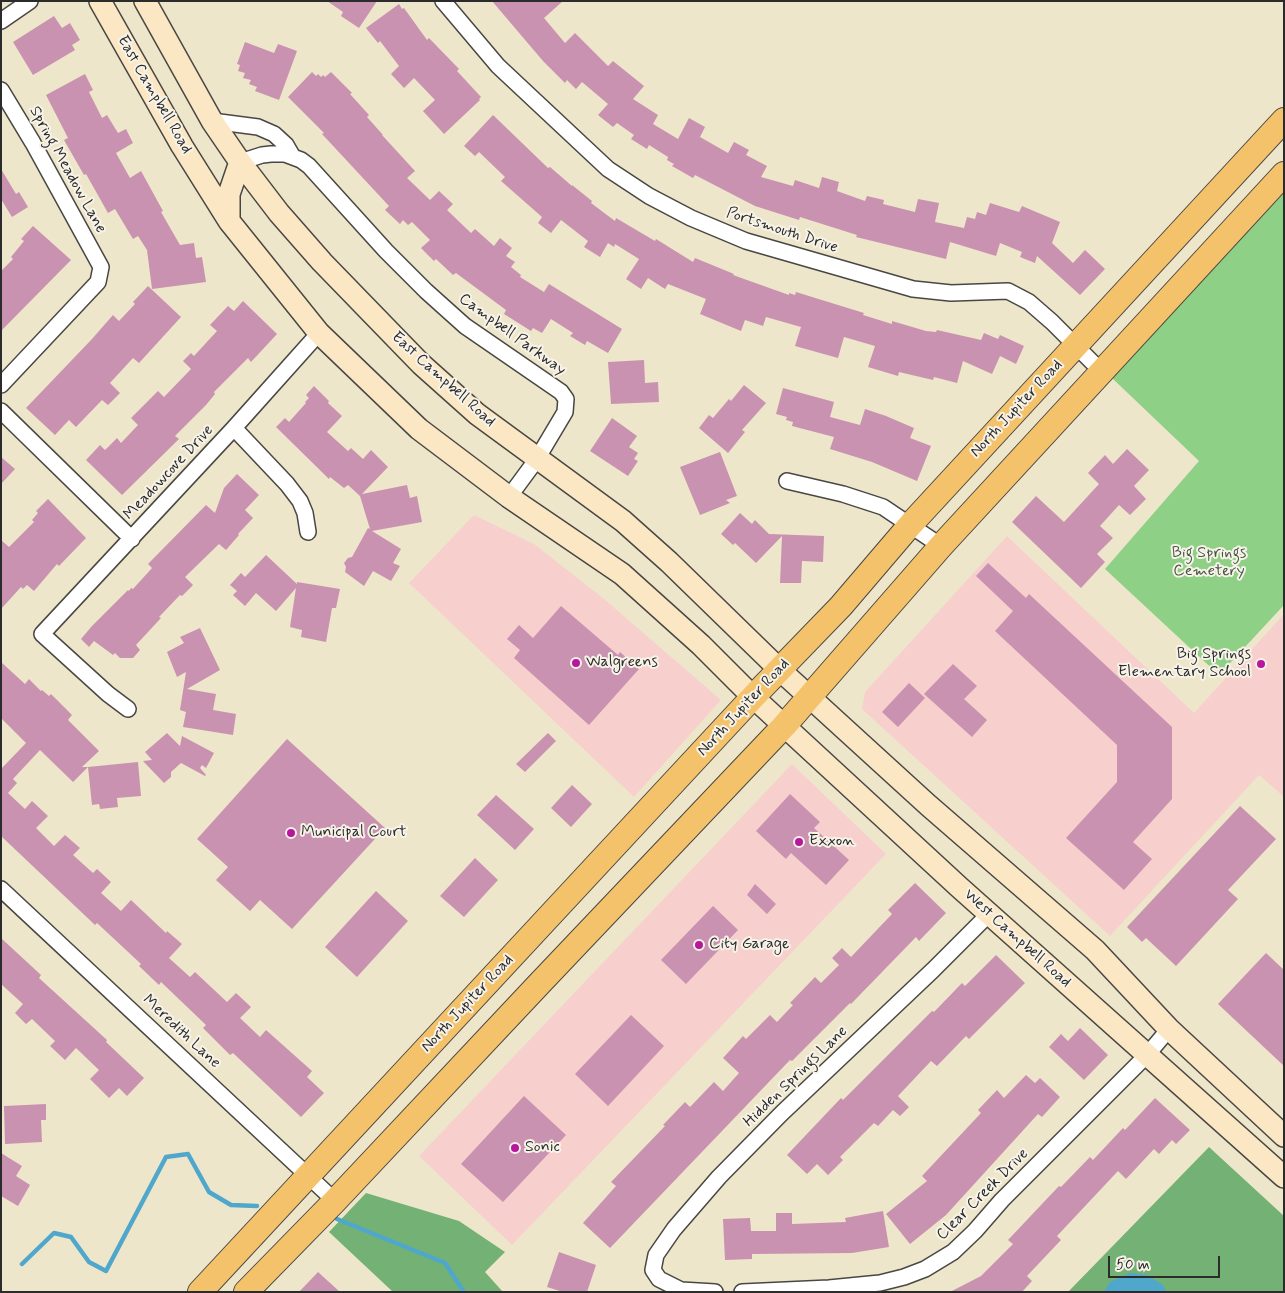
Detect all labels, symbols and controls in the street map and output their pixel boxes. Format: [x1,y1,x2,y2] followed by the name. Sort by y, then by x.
[112,32,196,158] street label: East Campbell Road
[24,103,110,237] street label: Spring Meadow Lane
[724,204,840,258] street label: Portsmouth Drive
[455,290,569,380] street label: Campbell Parkway
[387,328,499,432] street label: East Campbell Road
[967,356,1067,462] street label: North Jupiter Road
[120,421,218,525] street label: Meadowcove Drive
[1172,544,1246,582] park label: Big Springs Cemetery
[1118,645,1251,683] place label: Big Springs Elementary School
[586,653,658,673] place label: Walgreens
[694,655,794,761] street label: North Jupiter Road
[570,657,582,669] marker: Walgreens
[1255,658,1267,670] marker: Big Springs Elementary School
[301,823,407,843] place label: Municipal Court
[285,827,297,839] marker: Municipal Court
[809,832,855,852] place label: Exxon
[793,836,805,848] marker: Exxon
[959,886,1075,992] street label: West Campbell Road
[709,935,790,955] place label: City Garage
[693,939,705,951] marker: City Garage
[418,951,518,1057] street label: North Jupiter Road
[138,991,224,1073] street label: Meredith Lane
[740,1022,852,1132] street label: Hidden Springs Lane
[525,1138,560,1158] place label: Sonic
[509,1142,521,1154] marker: Sonic
[933,1145,1033,1245] street label: Clear Creek Drive
[1110,1246,1222,1278] scale bar
[1116,1255,1150,1275] text: 50 m

